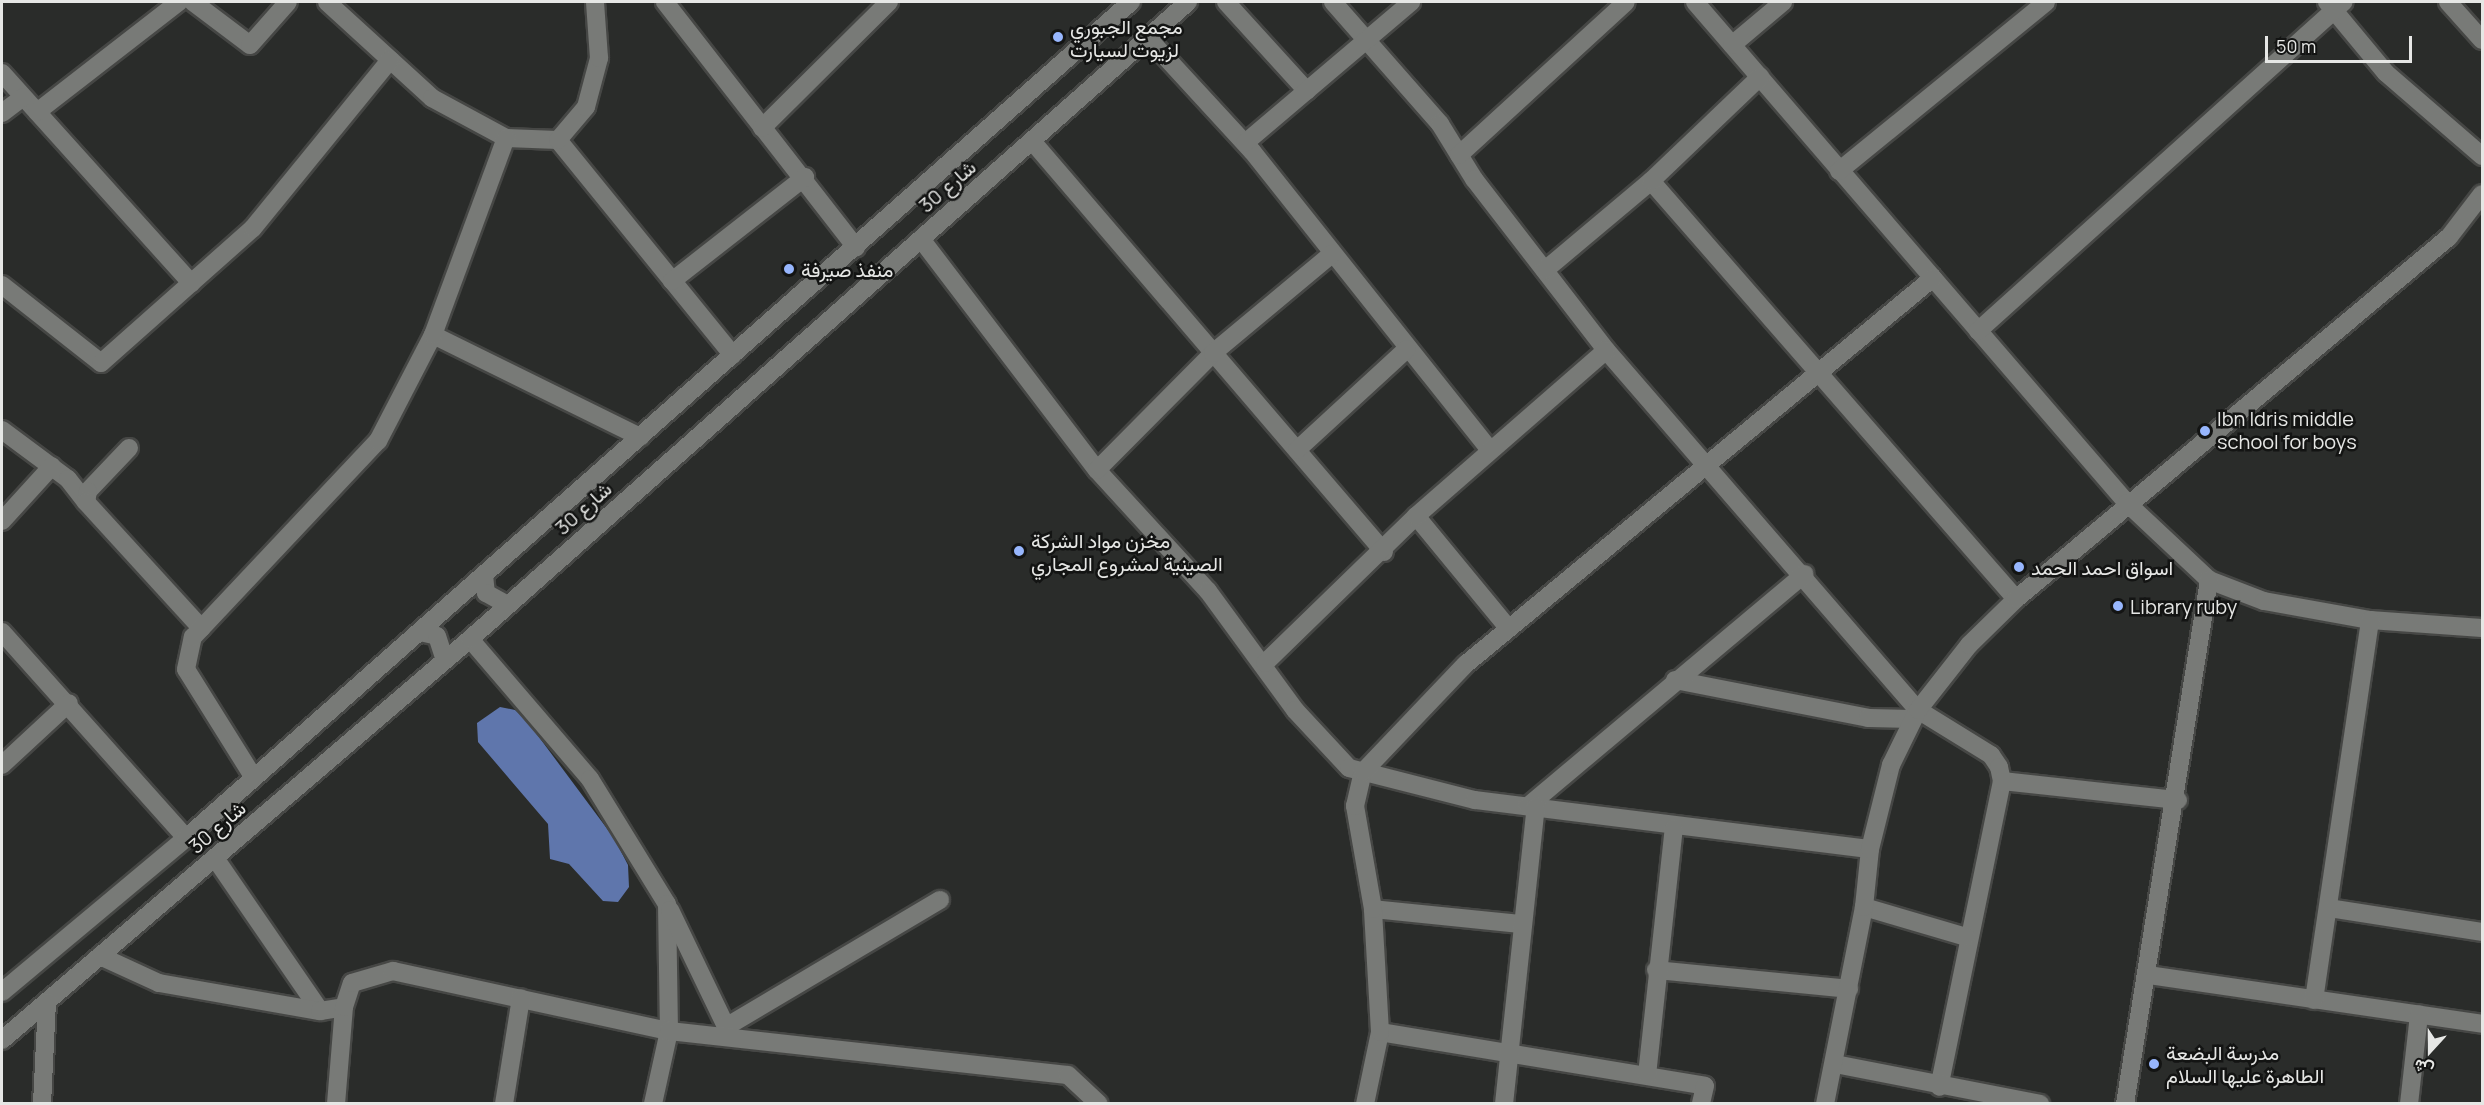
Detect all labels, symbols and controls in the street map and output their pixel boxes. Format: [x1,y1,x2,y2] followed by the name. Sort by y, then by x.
[1070,14,1183,61] place label: مجمع الجبوري لزيوت لسيارت
[2268,24,2415,62] scale bar
[1051,30,1065,44] marker: مجمع الجبوري لزيوت لسيارت
[2276,34,2316,58] text: 50 m
[914,155,980,217] street label: شارع 30
[801,257,894,281] place label: منفذ صيرفة
[782,262,796,276] marker: منفذ صيرفة
[2217,407,2357,454] place label: Ibn Idris middle school for boys
[2198,424,2212,438] marker: Ibn Idris middle school for boys
[550,477,616,539] street label: شارع 30
[1031,528,1223,575] place label: مخزن مواد الشركة الصينية لمشروع المجاري
[1012,544,1026,558] marker: مخزن مواد الشركة الصينية لمشروع المجاري
[2031,555,2173,579] place label: اسواق احمد الحمد
[2012,560,2026,574] marker: اسواق احمد الحمد
[2130,594,2237,618] place label: Library ruby
[2111,599,2125,613] marker: Library ruby
[184,796,250,858] street label: شارع 30
[2400,1021,2460,1081] north arrow
[2166,1040,2324,1087] place label: مدرسة البضعة الطاهرة عليها السلام
[2411,1054,2436,1082] text: ش
[2147,1057,2161,1071] marker: مدرسة البضعة الطاهرة عليها السلام

